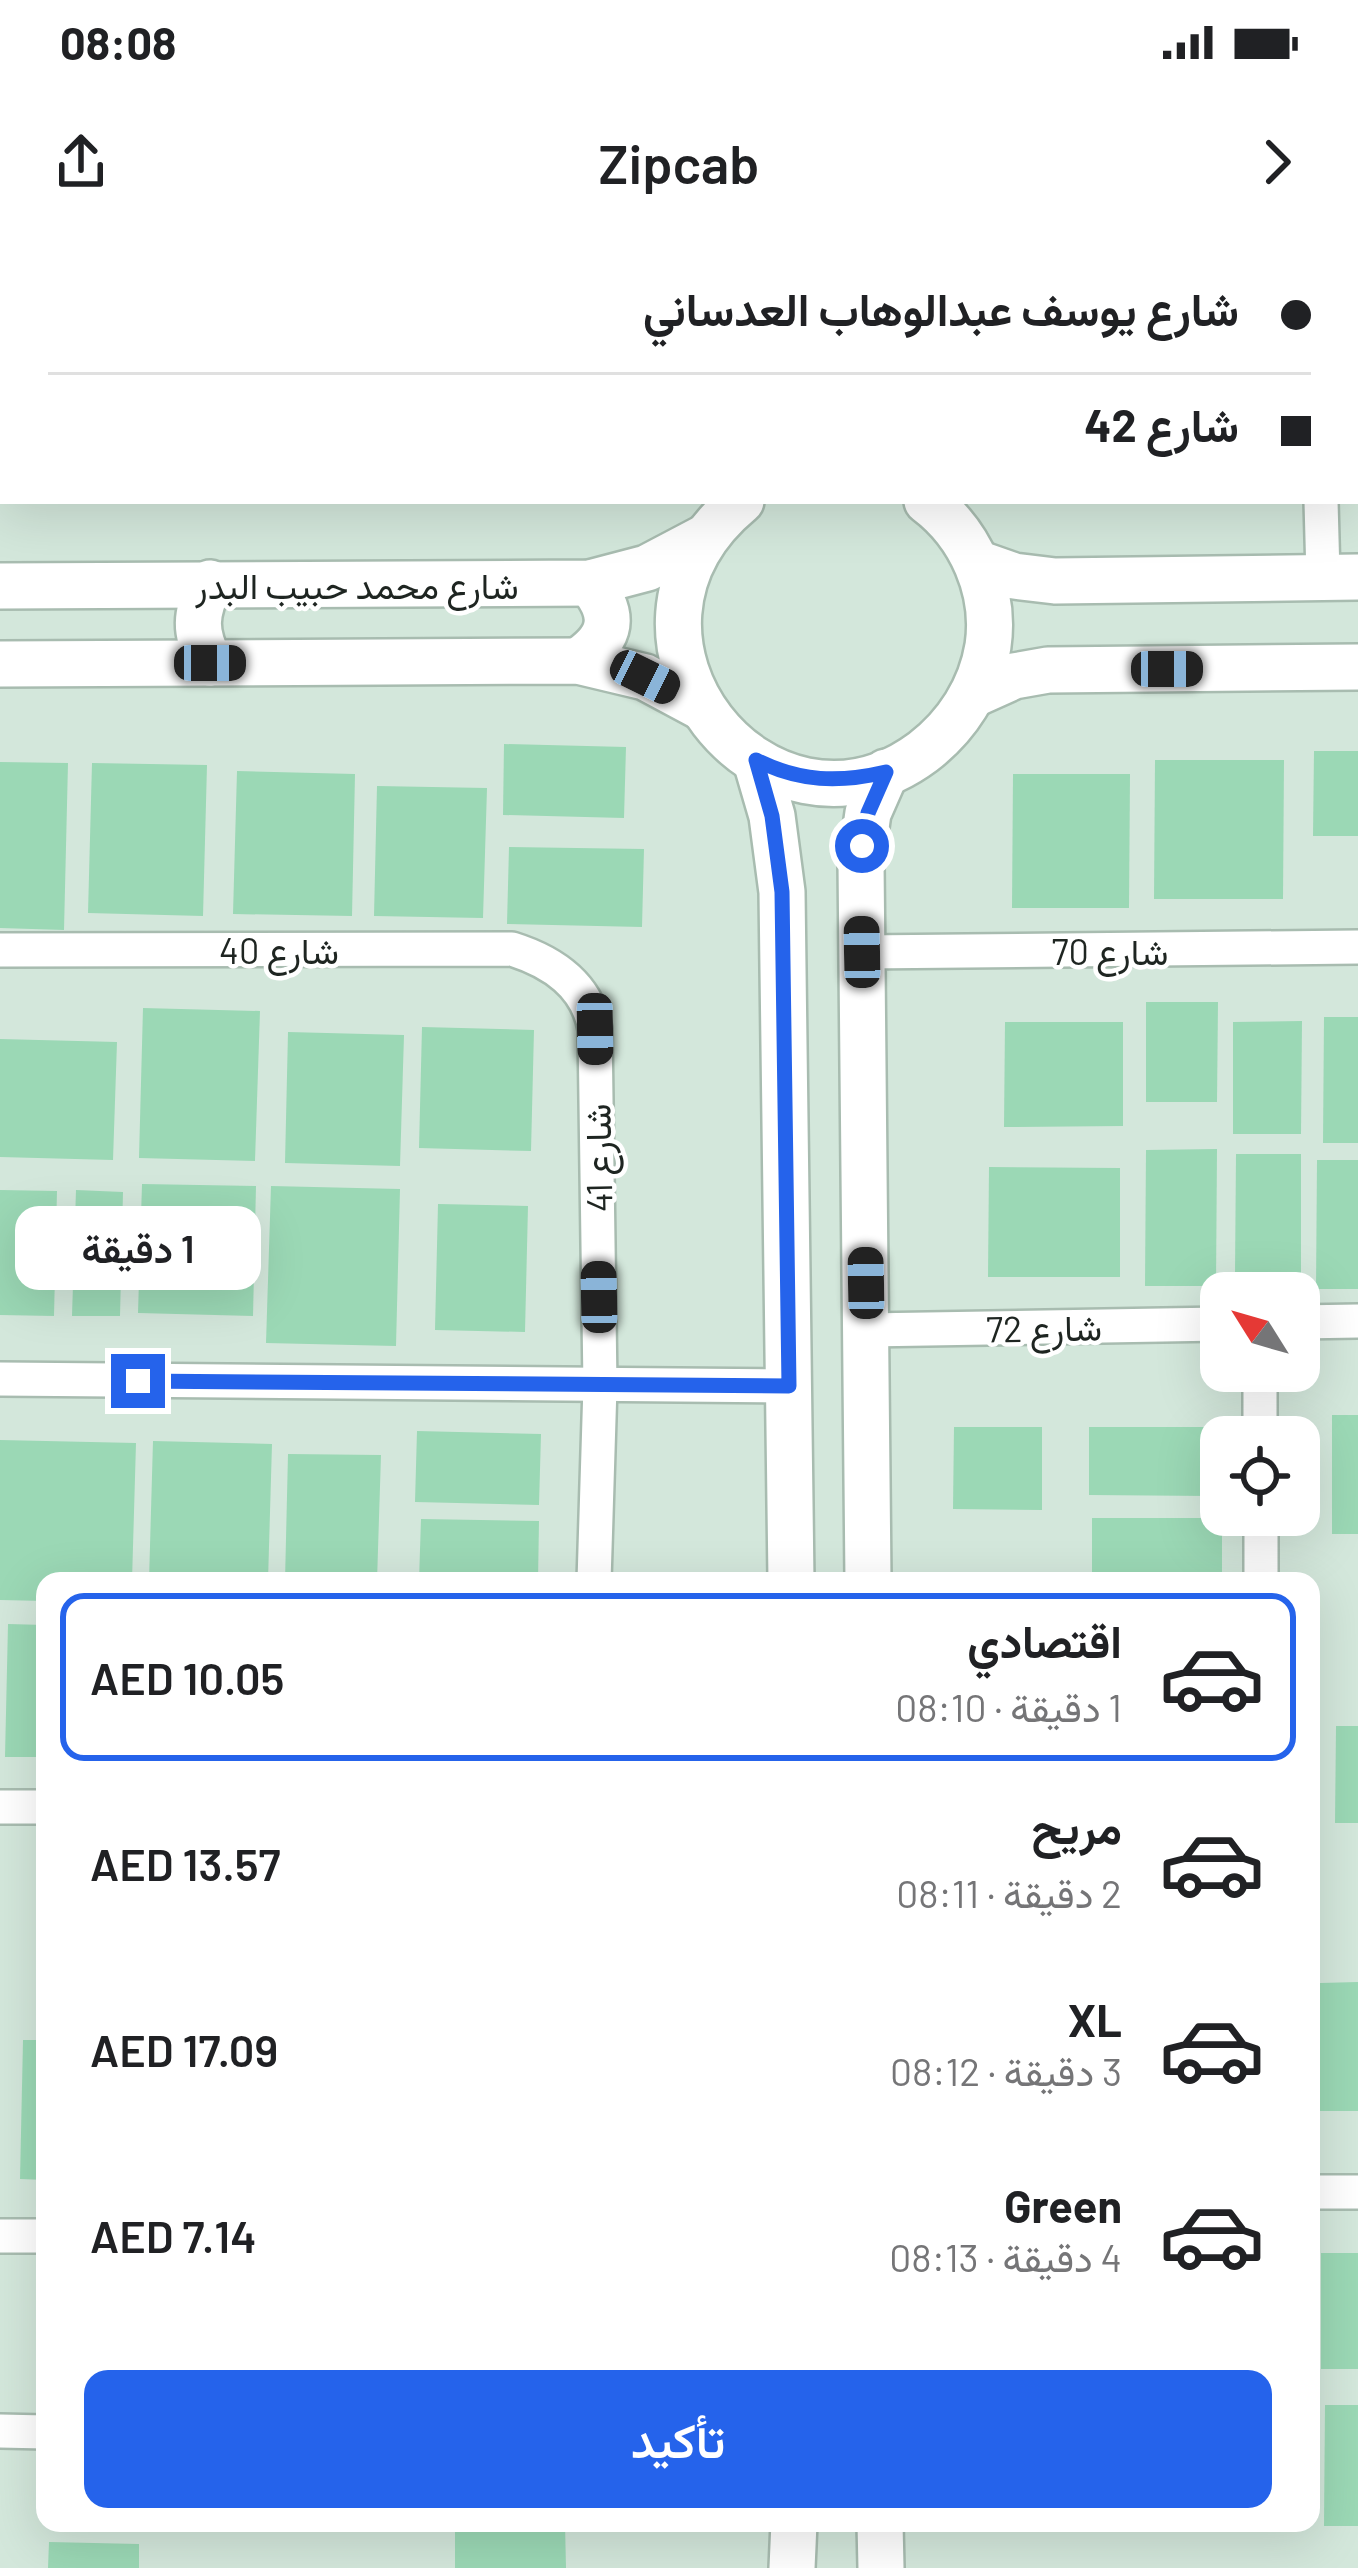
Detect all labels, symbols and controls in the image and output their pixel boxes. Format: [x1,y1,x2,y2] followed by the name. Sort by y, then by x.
[60,15,176,69] text: 08:08
[48,129,114,195] icon: share
[1244,129,1310,195] icon: forward
[599,130,759,195] text: Zipcab
[643,281,1239,335] text: شارع يوسف عبدالوهاب العدساني
[1084,397,1239,451] text: شارع 42
[194,563,519,611] street label: شارع محمد حبيب البدر
[174,645,246,681] car
[605,645,685,709] car
[1131,651,1203,687] car
[835,819,889,873] route start
[843,916,881,988] car
[219,928,339,976] street label: شارع 40
[1052,929,1168,977] street label: شارع 70
[576,993,614,1065] car
[575,1103,624,1213] street label: شارع 41
[15,1207,261,1291] callout: 1 دقيقة
[81,1224,195,1271] text: 1 دقيقة
[847,1247,885,1319] car
[580,1261,618,1333] car
[1200,1272,1320,1392] north arrow
[1200,1272,1320,1536] map controls
[986,1304,1102,1355] street label: شارع 72
[111,1354,165,1408] route end
[1200,1416,1320,1536] button: locate
[967,1613,1122,1667] text: اقتصادي
[1158,1623,1266,1731] icon: car
[90,1650,284,1704] text: AED 10.05
[895,1683,1122,1730] text: 1 دقيقة · 08:10
[1031,1799,1122,1853] text: مريح
[1158,1809,1266,1917] icon: car
[90,1836,281,1890] text: AED 13.57
[896,1869,1122,1916] text: 2 دقيقة · 08:11
[1068,1992,1122,2046] text: XL
[1158,1995,1266,2103] icon: car
[90,2022,278,2076] text: AED 17.09
[890,2047,1122,2094] text: 3 دقيقة · 08:12
[1004,2178,1122,2232] text: Green
[1158,2181,1266,2289] icon: car
[90,2208,256,2262] text: AED 7.14
[889,2233,1122,2280] text: 4 دقيقة · 08:13
[84,2370,1272,2508] button: تأكيد

